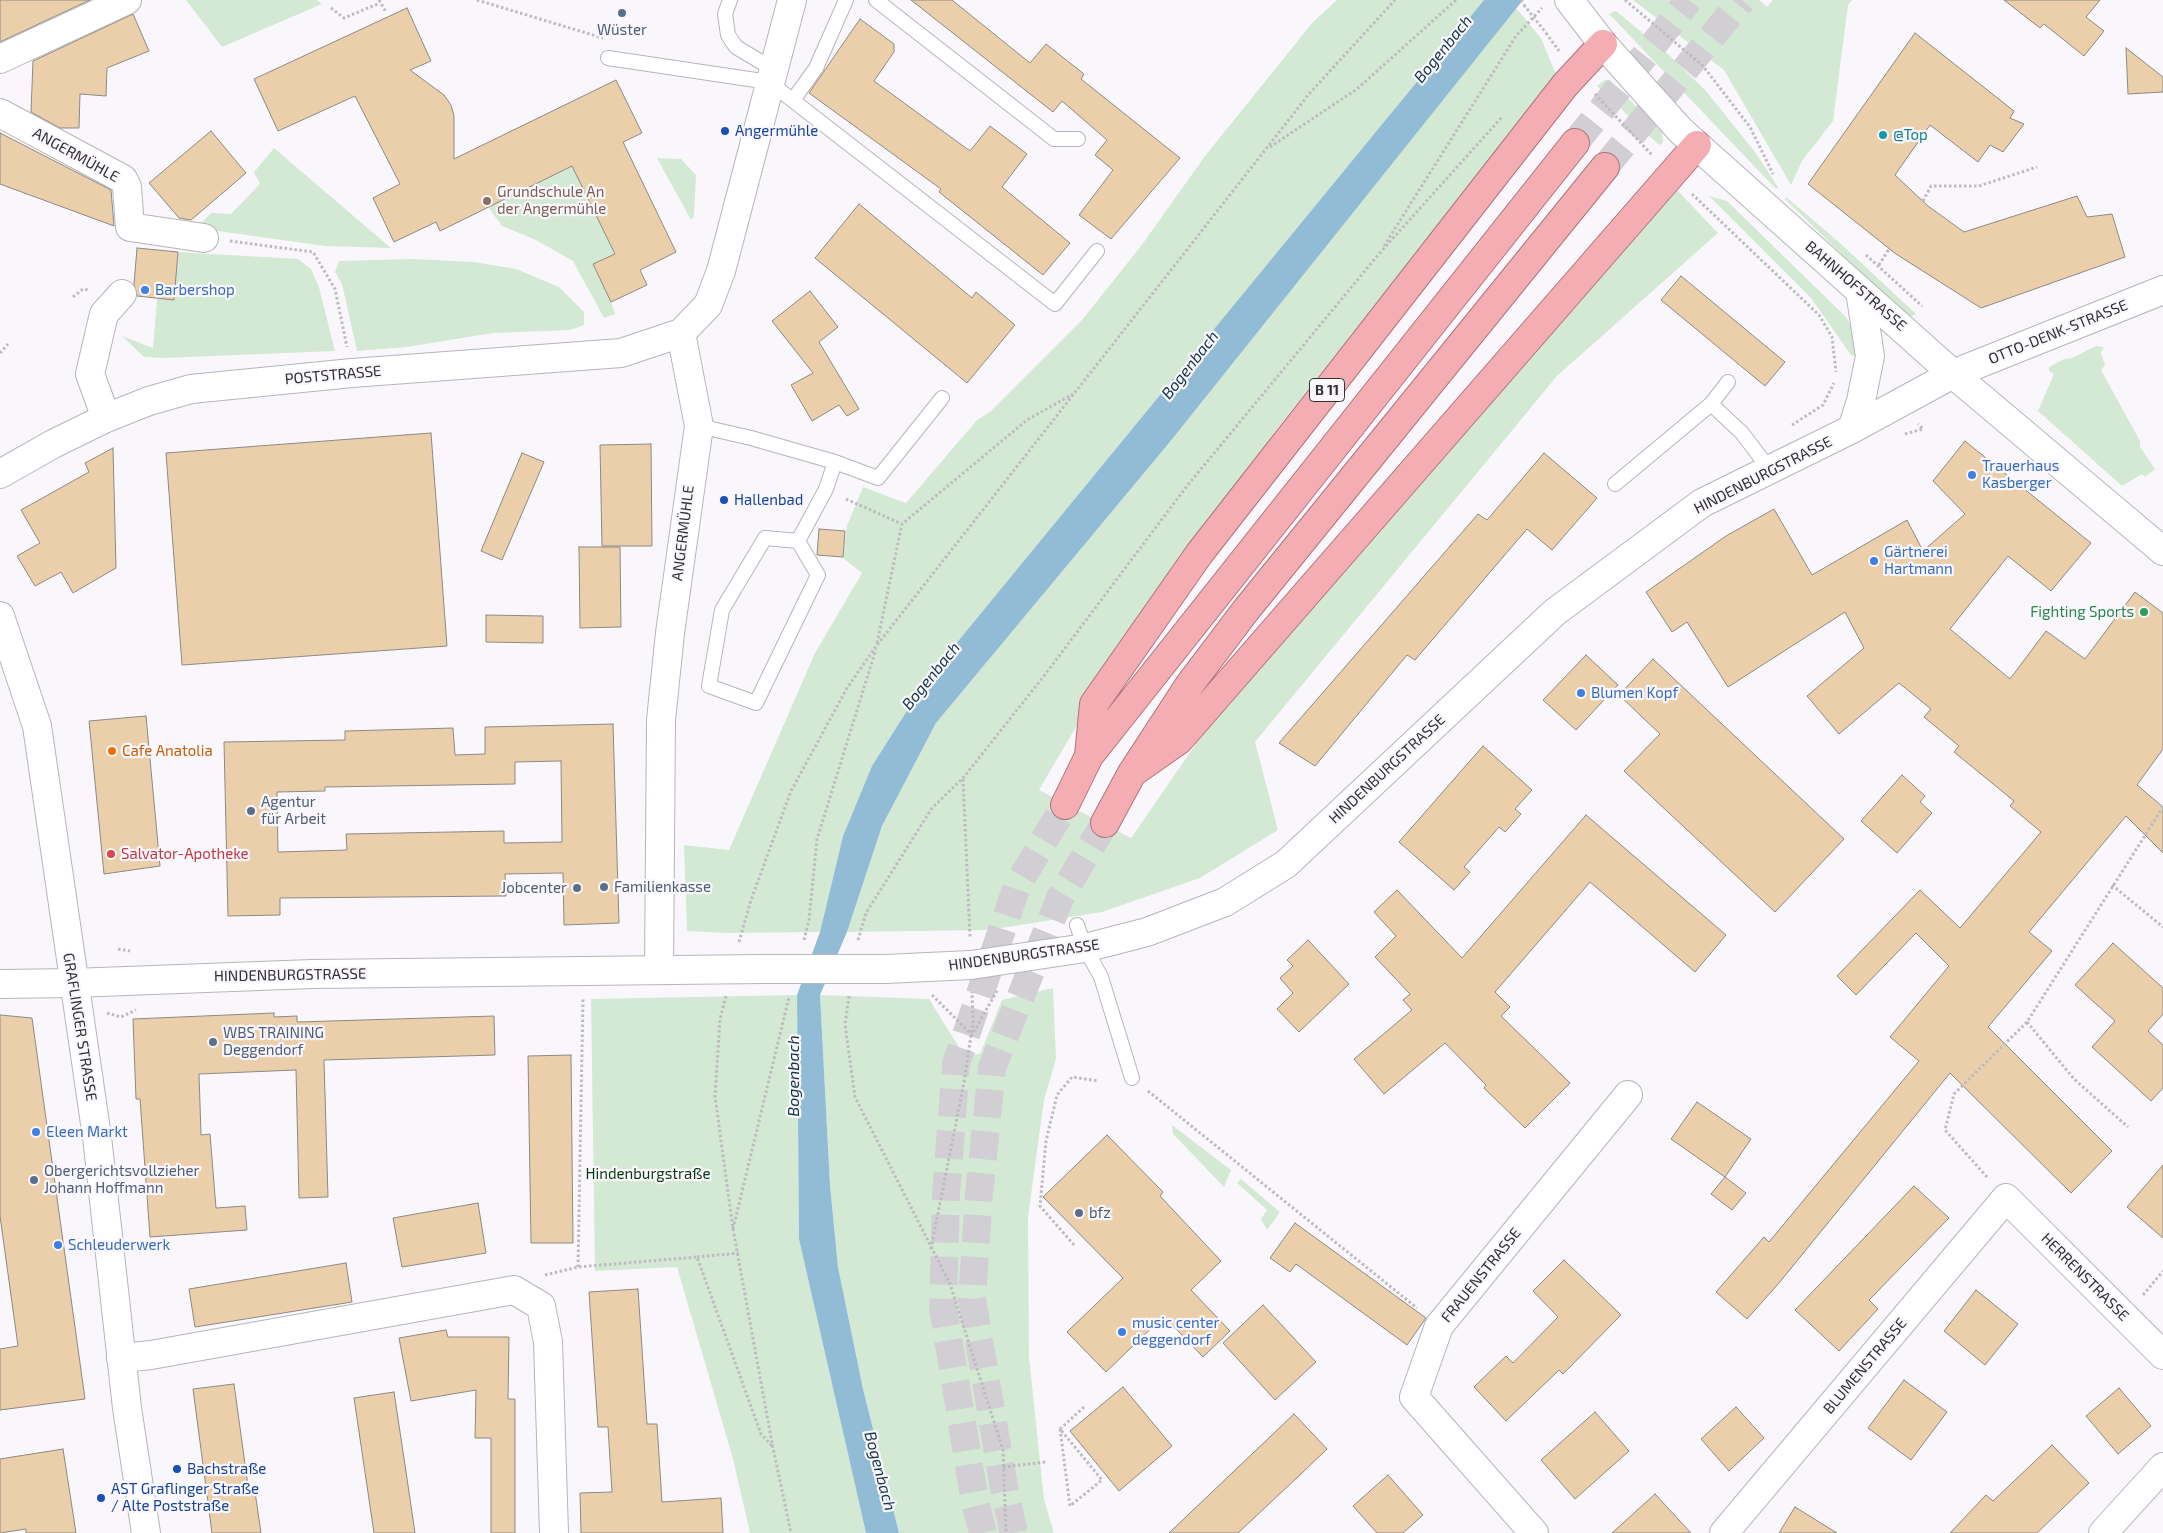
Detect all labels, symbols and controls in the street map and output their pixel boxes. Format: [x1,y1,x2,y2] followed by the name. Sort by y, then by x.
[616,7,628,19] marker: Wüster
[1410,11,1476,87] water label: Bogenbach
[597,21,647,39] place label: Wüster
[735,122,818,140] place label: Angermühle
[30,124,122,186] street label: ANGERMÜHLE
[719,125,731,137] marker: Angermühle
[1893,126,1928,144] place label: @Top
[1877,129,1889,141] marker: @Top
[497,183,606,218] place label: Grundschule An der Angermühle
[481,195,493,207] marker: Grundschule An der Angermühle
[1802,237,1910,335] street label: BAHNHOFSTRASSE
[155,281,235,299] place label: Barbershop
[139,284,151,296] marker: Barbershop
[1986,296,2130,368] street label: OTTO-DENK-STRASSE
[1157,327,1223,403] water label: Bogenbach
[284,362,382,388] street label: POSTSTRASSE
[1310,378,1344,402] road number: B 11
[1691,432,1835,518] street label: HINDENBURGSTRASSE
[1982,457,2059,492] place label: Trauerhaus Kasberger
[1966,469,1978,481] marker: Trauerhaus Kasberger
[668,484,698,582] street label: ANGERMÜHLE
[734,491,803,509] place label: Hallenbad
[718,494,730,506] marker: Hallenbad
[1884,543,1953,578] place label: Gärtnerei Hartmann
[1868,555,1880,567] marker: Gärtnerei Hartmann
[2030,603,2134,621] place label: Fighting Sports
[2138,606,2150,618] marker: Fighting Sports
[898,638,964,714] water label: Bogenbach
[1591,684,1678,702] place label: Blumen Kopf
[1575,687,1587,699] marker: Blumen Kopf
[1325,710,1449,828] street label: HINDENBURGSTRASSE
[122,742,213,760] place label: Cafe Anatolia
[106,745,118,757] marker: Cafe Anatolia
[261,793,326,828] place label: Agentur für Arbeit
[245,805,257,817] marker: Agentur für Arbeit
[121,845,249,863] place label: Salvator-Apotheke
[105,848,117,860] marker: Salvator-Apotheke
[614,878,711,896] place label: Familienkasse
[501,879,567,897] place label: Jobcenter
[598,881,610,893] marker: Familienkasse
[571,882,583,894] marker: Jobcenter
[947,935,1101,975] street label: HINDENBURGSTRASSE
[59,952,101,1102] street label: GRAFLINGER STRASSE
[214,965,366,985] street label: HINDENBURGSTRASSE
[223,1024,324,1059] place label: WBS TRAINING Deggendorf
[784,1035,804,1117] water label: Bogenbach
[207,1036,219,1048] marker: WBS TRAINING Deggendorf
[46,1123,128,1141] place label: Eleen Markt
[30,1126,42,1138] marker: Eleen Markt
[44,1162,200,1197] place label: Obergerichtsvollzieher Johann Hoffmann
[585,1165,711,1183] park label: Hindenburgstraße
[28,1174,40,1186] marker: Obergerichtsvollzieher Johann Hoffmann
[1089,1204,1111,1222] place label: bfz
[1073,1207,1085,1219] marker: bfz
[1437,1224,1525,1326] street label: FRAUENSTRASSE
[2037,1229,2133,1325] street label: HERRENSTRASSE
[68,1236,170,1254] place label: Schleuderwerk
[52,1239,64,1251] marker: Schleuderwerk
[1132,1314,1219,1349] place label: music center deggendorf
[1820,1314,1910,1418] street label: BLUMENSTRASSE
[1116,1326,1128,1338] marker: music center deggendorf
[860,1429,900,1513] water label: Bogenbach
[187,1460,266,1478] place label: Bachstraße
[171,1463,183,1475] marker: Bachstraße
[111,1480,259,1515] place label: AST Graflinger Straße / Alte Poststraße
[95,1492,107,1504] marker: AST Graflinger Straße / Alte Poststraße

